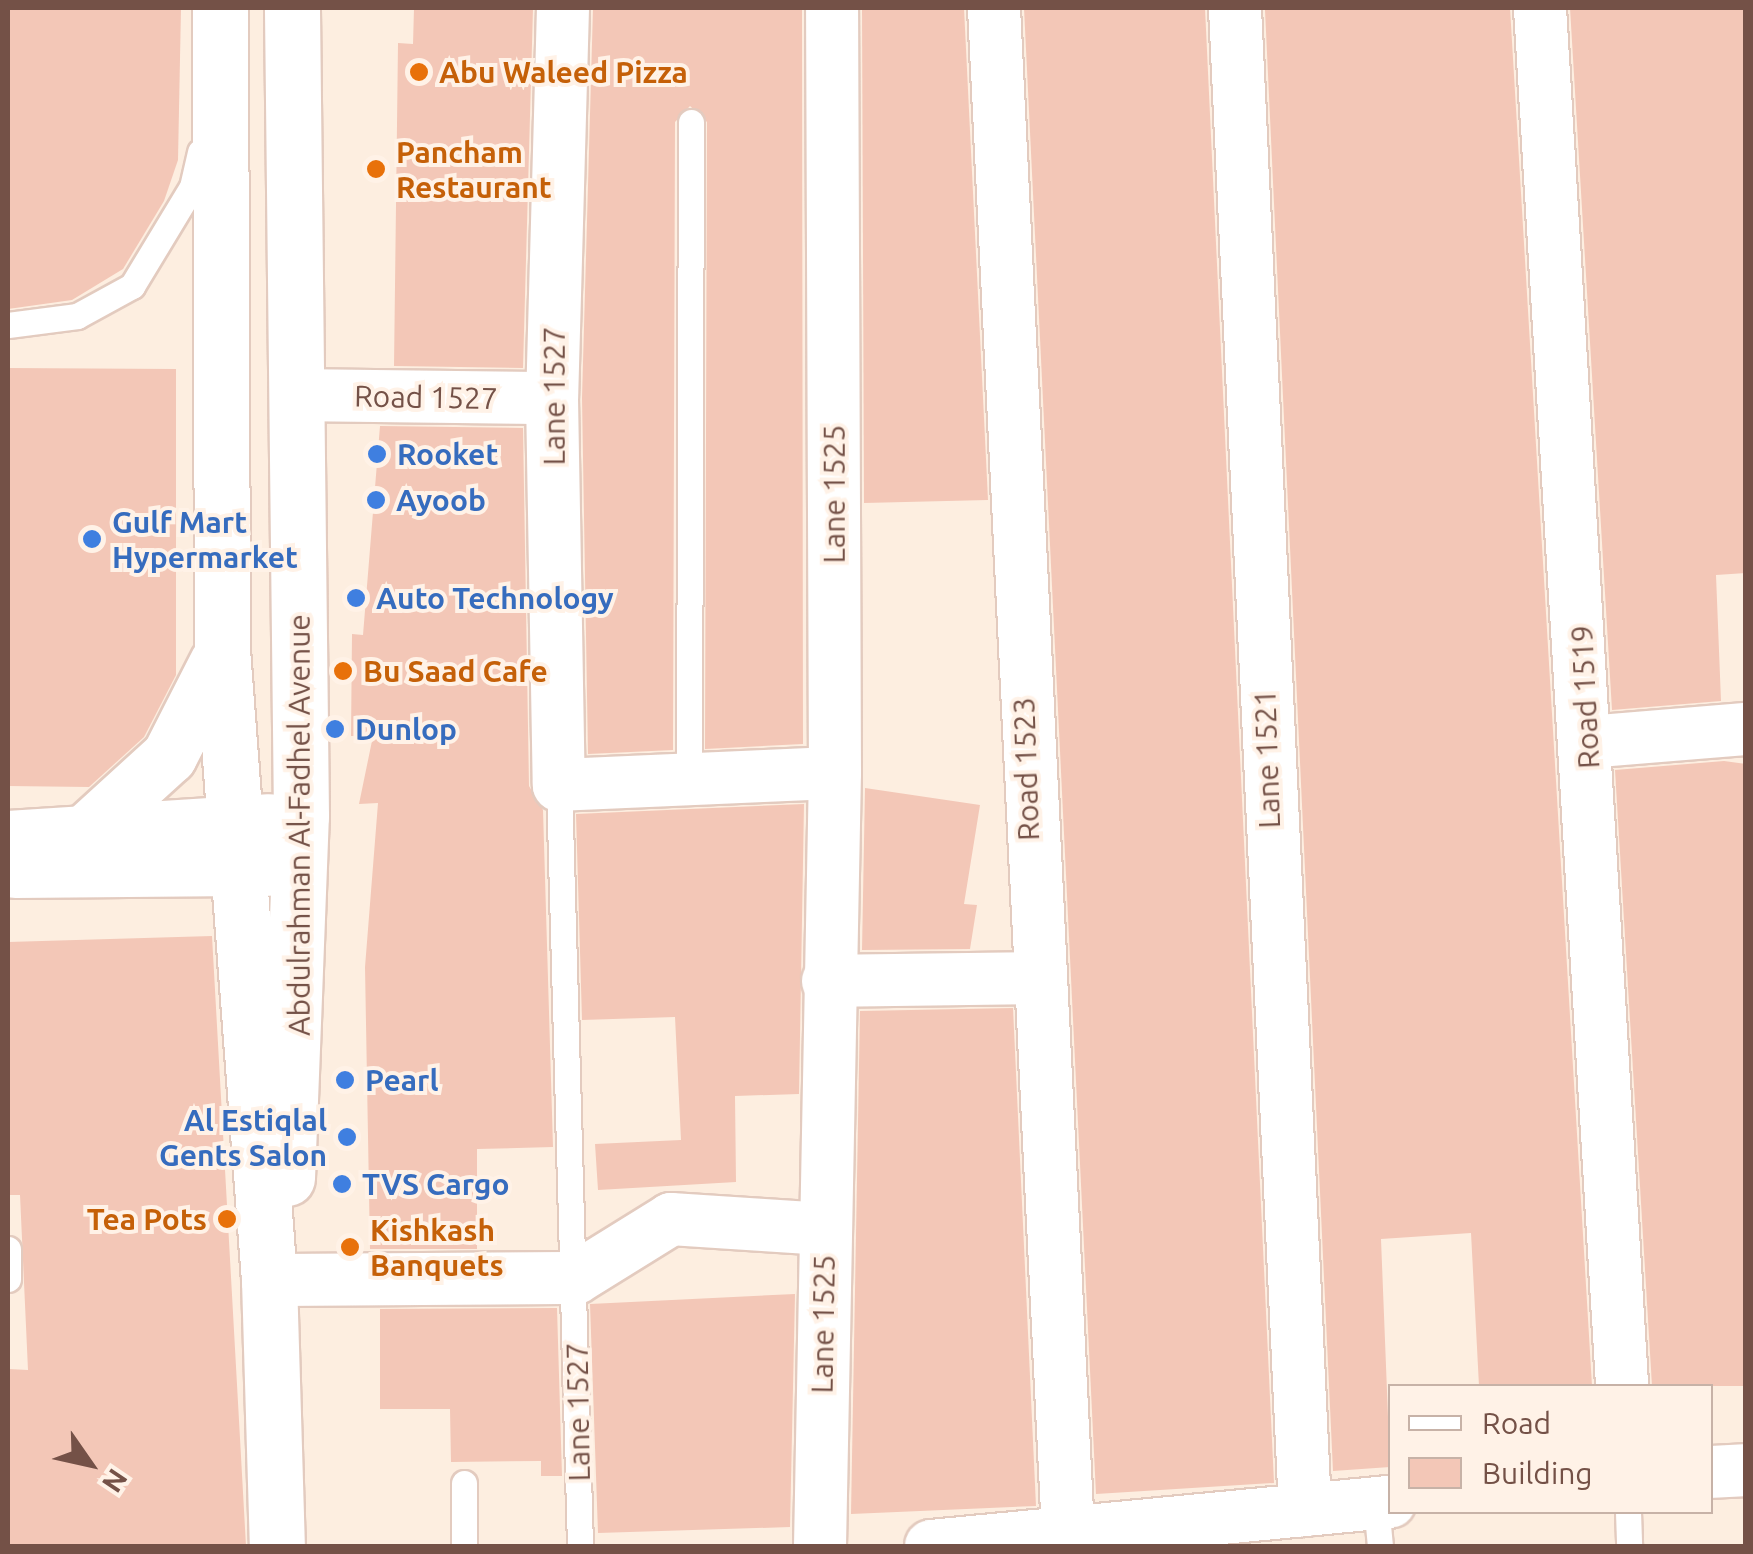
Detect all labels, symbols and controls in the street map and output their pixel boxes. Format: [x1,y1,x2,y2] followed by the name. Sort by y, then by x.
[439,54,688,90] place label: Abu Waleed Pizza
[408,61,430,83] marker: Abu Waleed Pizza
[396,134,552,204] place label: Pancham Restaurant
[365,158,387,180] marker: Pancham Restaurant
[536,327,572,465] street label: Lane 1527
[354,378,498,416] street label: Road 1527
[816,425,852,563] street label: Lane 1525
[397,436,498,472] place label: Rooket
[366,443,388,465] marker: Rooket
[396,482,486,518] place label: Ayoob
[365,489,387,511] marker: Ayoob
[112,504,298,574] place label: Gulf Mart Hypermarket
[81,528,103,550] marker: Gulf Mart Hypermarket
[376,580,614,616] place label: Auto Technology
[345,587,367,609] marker: Auto Technology
[281,614,317,1036] street label: Abdulrahman Al-Fadhel Avenue
[1563,624,1607,770] street label: Road 1519
[363,653,548,689] place label: Bu Saad Cafe
[332,660,354,682] marker: Bu Saad Cafe
[1247,689,1287,829] street label: Lane 1521
[1006,697,1046,841] street label: Road 1523
[355,711,457,747] place label: Dunlop
[324,718,346,740] marker: Dunlop
[365,1062,438,1098] place label: Pearl
[334,1069,356,1091] marker: Pearl
[159,1102,327,1172] place label: Al Estiqlal Gents Salon
[336,1126,358,1148] marker: Al Estiqlal Gents Salon
[362,1166,510,1202] place label: TVS Cargo
[331,1173,353,1195] marker: TVS Cargo
[87,1201,207,1237] place label: Tea Pots
[216,1208,238,1230] marker: Tea Pots
[370,1212,504,1282] place label: Kishkash Banquets
[339,1236,361,1258] marker: Kishkash Banquets
[804,1254,842,1394] street label: Lane 1525
[559,1342,597,1482] street label: Lane 1527
[1388,1384,1713,1514] legend
[1482,1406,1551,1440] text: Road
[40,1414,140,1514] north arrow
[1482,1456,1593,1490] text: Building
[97,1464,134,1498] text: N

